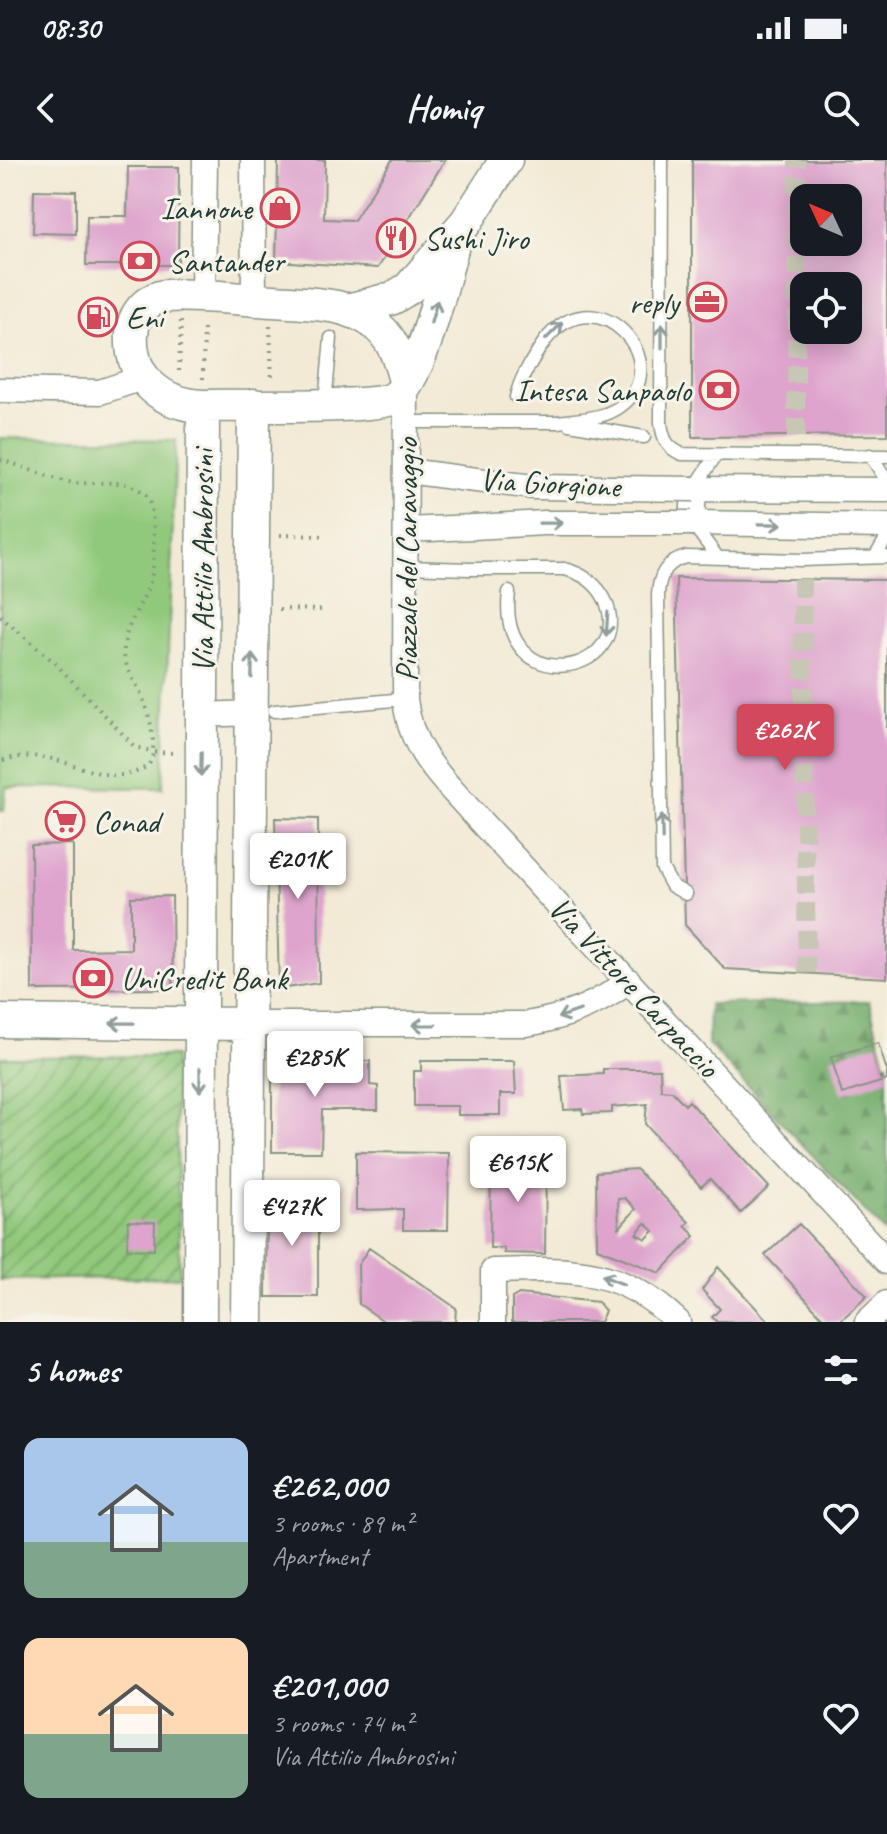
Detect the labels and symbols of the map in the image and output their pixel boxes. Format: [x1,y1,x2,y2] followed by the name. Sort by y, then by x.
[790,184,862,256] north arrow
[259,187,301,229] shop icon: Iannone
[161,188,255,229] place label: Iannone
[375,217,417,259] restaurant icon: Sushi Jiro
[424,218,530,259] place label: Sushi Jiro
[119,240,161,282] bank icon: Santander
[168,241,286,282] place label: Santander
[686,281,728,323] office icon: reply
[629,282,682,323] place label: reply
[77,296,119,338] fuel station icon: Eni
[126,297,167,338] place label: Eni
[427,300,442,326] one-way arrow
[545,321,564,341] one-way arrow
[654,323,670,350] one-way arrow
[698,369,740,411] bank icon: Intesa Sanpaolo
[514,370,693,411] place label: Intesa Sanpaolo
[386,437,427,682] street label: Piazzale del Caravaggio
[182,445,223,673] street label: Via Attilio Ambrosini
[479,459,624,507] street label: Via Giorgione
[537,515,564,531] one-way arrow
[756,516,783,532] one-way arrow
[599,610,614,636] one-way arrow
[244,653,260,680] one-way arrow
[729,704,841,772] pin: €262K
[193,750,208,777] one-way arrow
[44,800,86,842] supermarket icon: Conad
[93,801,165,842] place label: Conad
[654,814,669,841] one-way arrow
[242,833,354,901] pin: €201K
[540,888,729,1087] street label: Via Vittore Carpaccio
[72,957,114,999] bank icon: UniCredit Bank
[121,958,290,999] place label: UniCredit Bank
[557,1007,582,1022] one-way arrow
[109,1015,136,1031] one-way arrow
[411,1017,438,1033] one-way arrow
[259,1031,371,1099] pin: €285K
[192,1066,208,1093] one-way arrow
[462,1136,574,1204] pin: €615K
[236,1180,348,1248] pin: €427K
[601,1272,626,1287] one-way arrow

